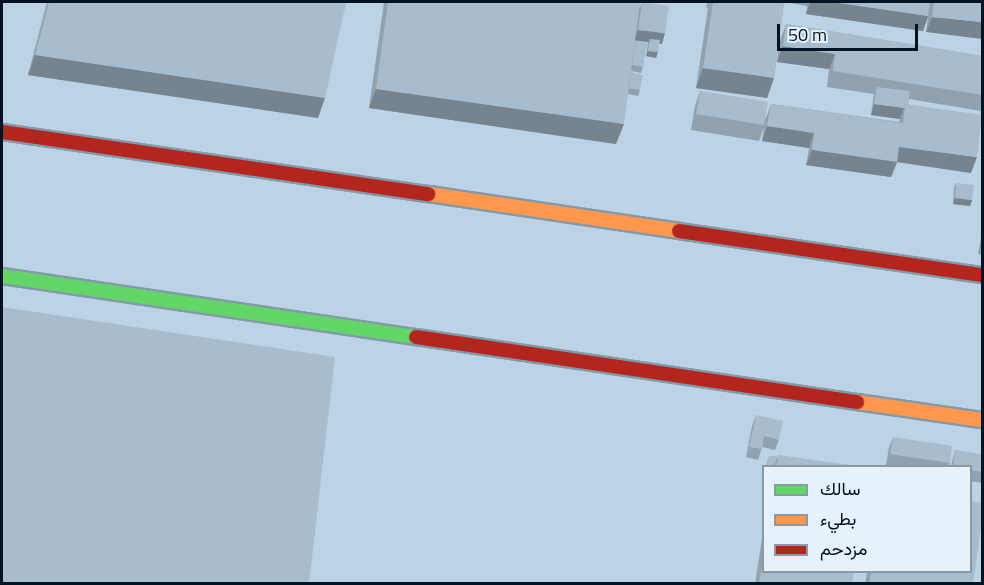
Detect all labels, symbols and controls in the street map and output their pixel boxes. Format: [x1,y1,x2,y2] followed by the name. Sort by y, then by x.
[780,12,921,50] scale bar
[788,21,827,48] text: 50 m
[762,465,972,573] legend
[820,475,860,502] text: سالك
[820,505,856,532] text: بطيء
[820,535,867,562] text: مزدحم

